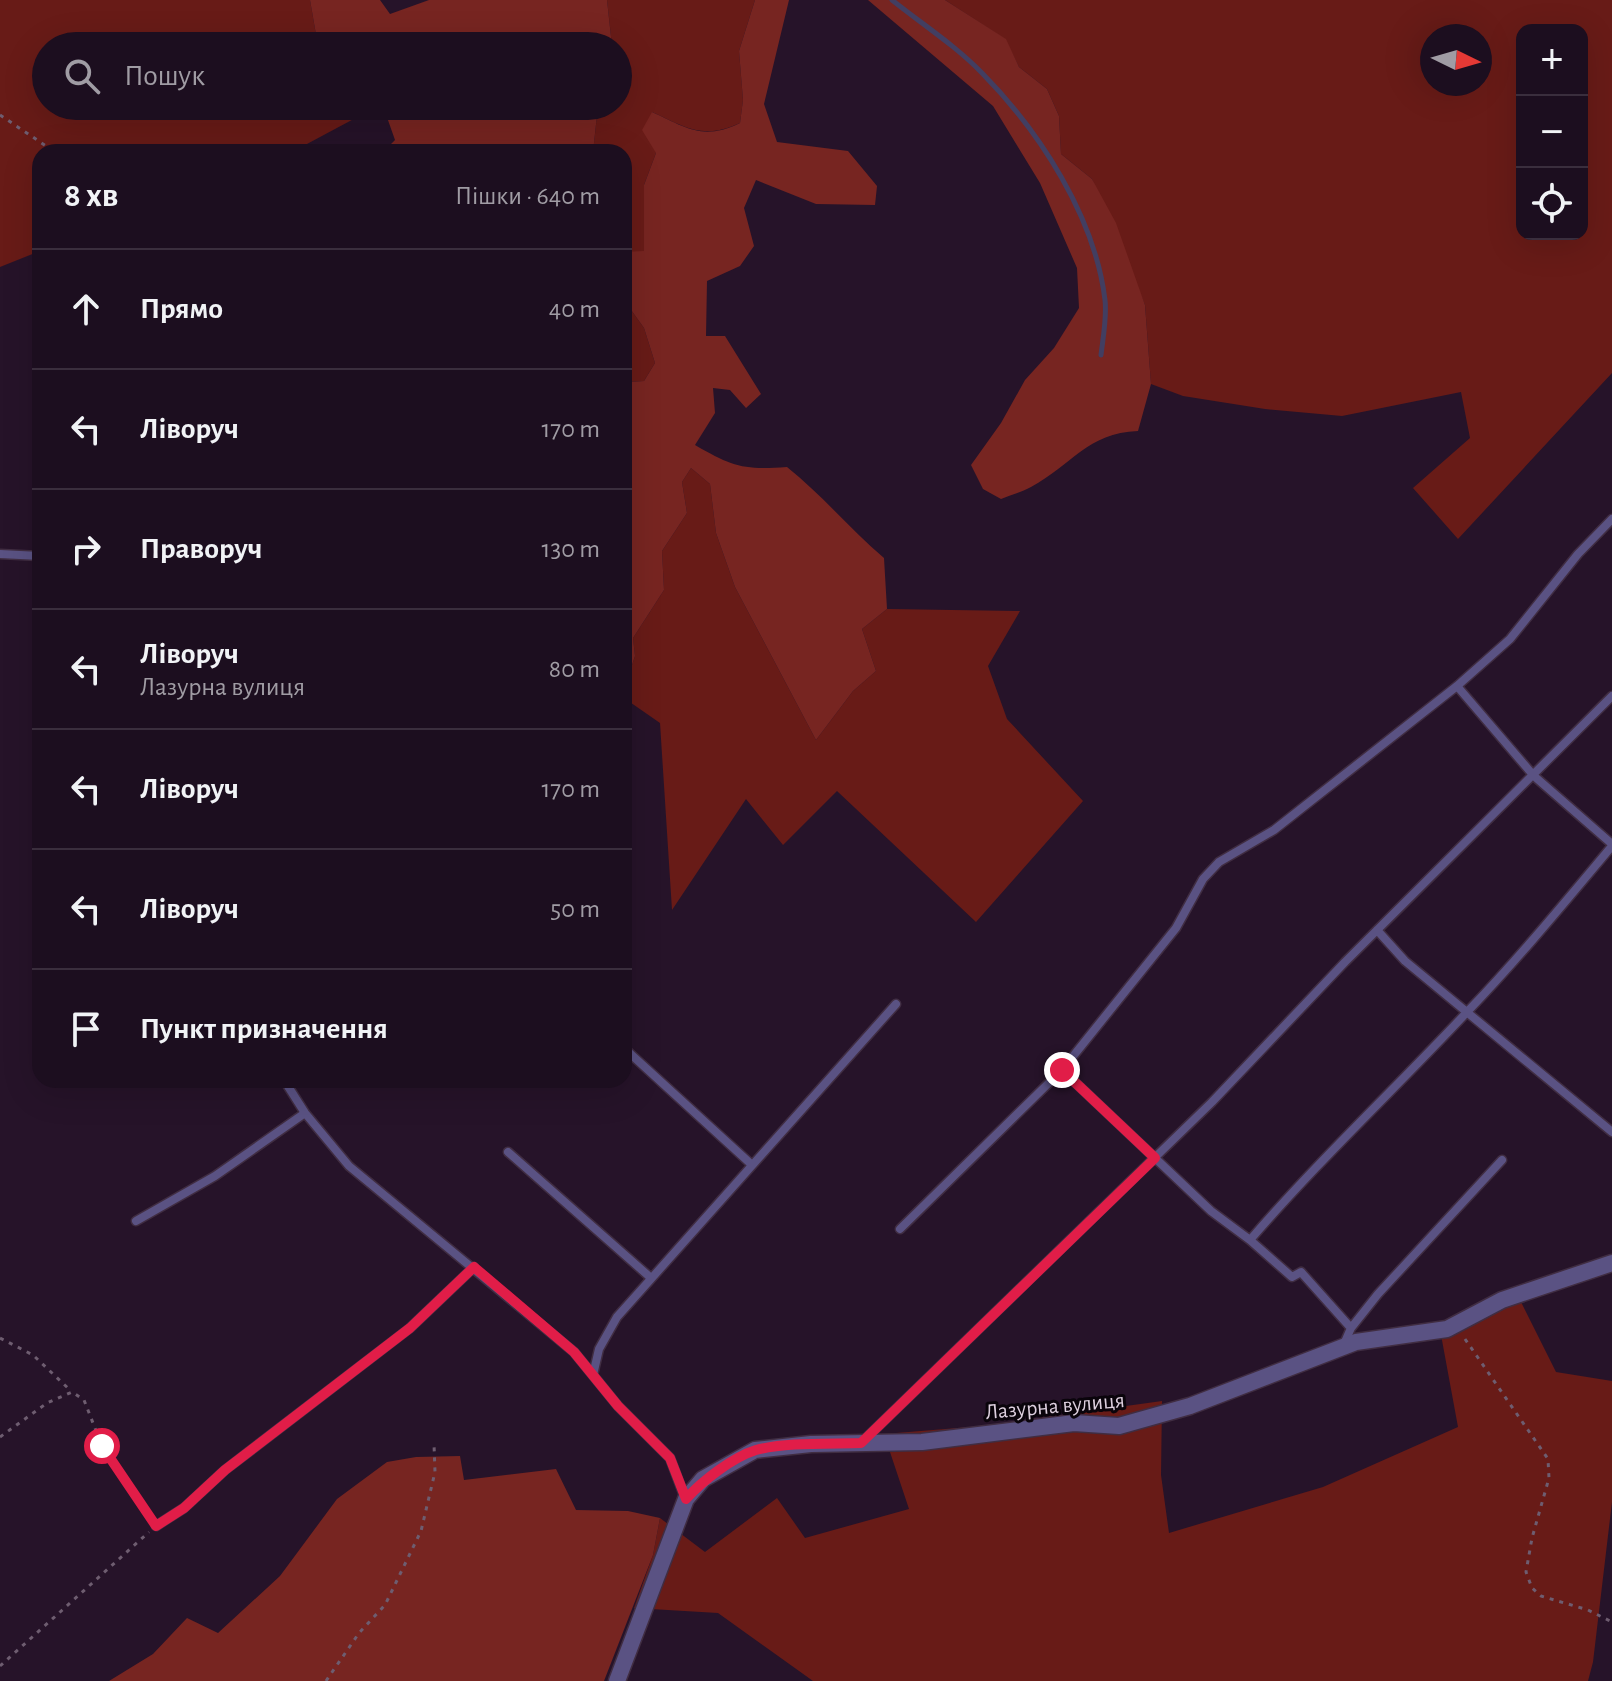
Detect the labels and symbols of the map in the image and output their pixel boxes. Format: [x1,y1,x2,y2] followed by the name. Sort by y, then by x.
[1420,24,1492,96] north arrow
[1044,1052,1080,1088] route end
[984,1389,1126,1423] street label: Лазурна вулиця
[84,1428,120,1464] route start

